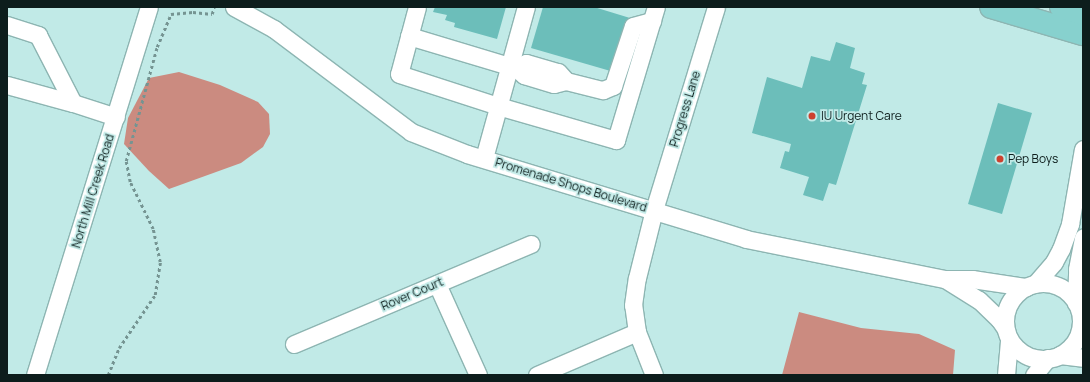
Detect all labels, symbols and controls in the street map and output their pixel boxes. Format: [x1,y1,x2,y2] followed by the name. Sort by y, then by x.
[667,69,703,149] street label: Progress Lane
[821,109,902,123] place label: IU Urgent Care
[806,110,818,122] marker: IU Urgent Care
[69,132,117,250] street label: North Mill Creek Road
[1008,152,1058,166] place label: Pep Boys
[995,154,1005,164] marker: Pep Boys
[493,155,649,215] street label: Promenade Shops Boulevard
[379,274,445,314] street label: Rover Court

